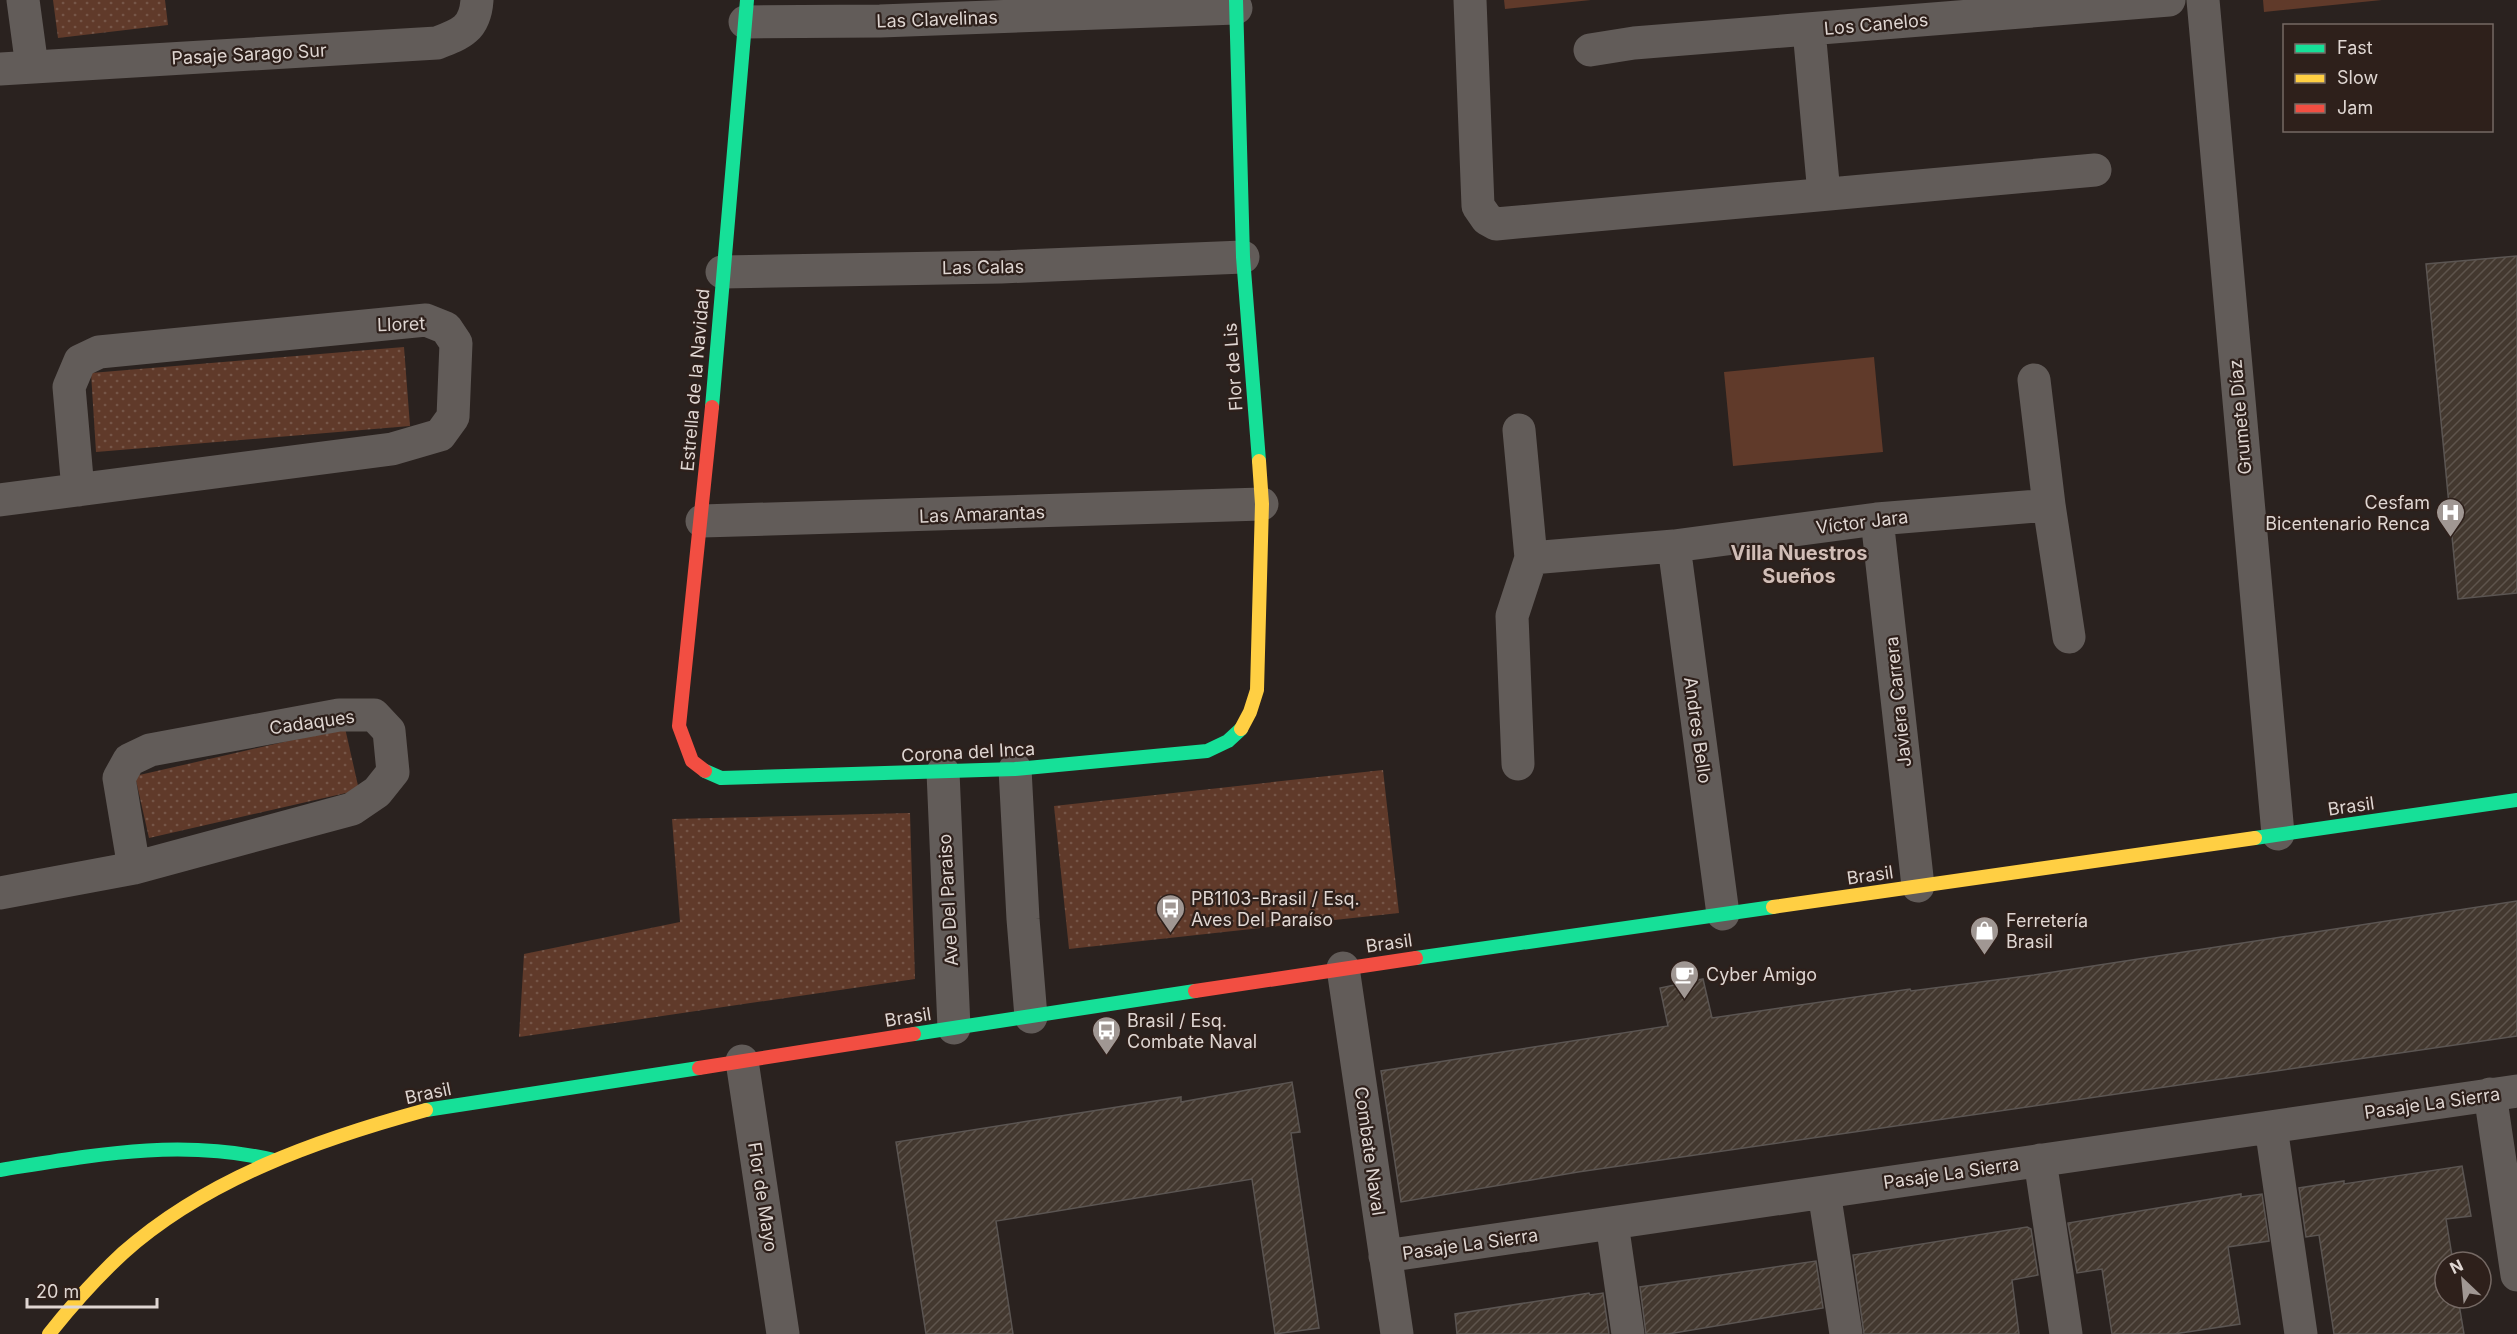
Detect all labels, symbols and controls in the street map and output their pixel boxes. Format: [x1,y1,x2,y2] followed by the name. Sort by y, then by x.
[876,6,998,32] street label: Las Clavelinas
[1823,9,1929,39] street label: Los Canelos
[2283,24,2493,132] legend
[2337,37,2373,58] text: Fast
[171,39,327,69] street label: Pasaje Sarago Sur
[2337,67,2378,88] text: Slow
[2337,97,2373,118] text: Jam
[942,256,1024,278] street label: Las Calas
[677,288,713,472] street label: Estrella de la Navidad
[377,313,426,335] street label: Lloret
[1219,322,1247,412] street label: Flor de Lis
[2224,358,2256,476] street label: Grumete Díaz
[2265,492,2430,534] place label: Cesfam Bicentenario Renca
[2435,496,2467,538] hospital icon: Cesfam Bicentenario Renca
[919,501,1045,527] street label: Las Amarantas
[1815,506,1909,538] street label: Víctor Jara
[1731,541,1867,588] district label: Villa Nuestros Sueños
[1881,636,1915,768] street label: Javiera Carrera
[1680,675,1716,785] street label: Andres Bello
[268,706,356,738] street label: Cadaques
[901,738,1035,766] street label: Corona del Inca
[2326,792,2376,820] street label: Brasil
[934,833,962,967] street label: Ave Del Paraiso
[1845,861,1895,889] street label: Brasil
[1191,888,1360,930] place label: PB1103-Brasil / Esq. Aves Del Paraíso
[1154,892,1186,934] bus stop icon: PB1103-Brasil / Esq. Aves Del Paraíso
[2006,910,2088,952] place label: Ferretería Brasil
[1969,914,2001,956] shop icon: Ferretería Brasil
[1364,929,1414,957] street label: Brasil
[1669,958,1701,1000] cafe icon: Cyber Amigo
[1706,964,1817,985] place label: Cyber Amigo
[883,1003,933,1031] street label: Brasil
[1127,1010,1257,1052] place label: Brasil / Esq. Combate Naval
[1090,1014,1122,1056] bus stop icon: Brasil / Esq. Combate Naval
[403,1078,453,1108] street label: Brasil
[2363,1083,2501,1123] street label: Pasaje La Sierra
[1351,1085,1389,1217] street label: Combate Naval
[744,1141,782,1253] street label: Flor de Mayo
[1882,1153,2020,1193] street label: Pasaje La Sierra
[1401,1224,1539,1264] street label: Pasaje La Sierra
[2433,1250,2493,1310] north arrow
[2447,1255,2466,1278] text: N
[27,1271,158,1309] scale bar
[36,1281,79,1302] text: 20 m

